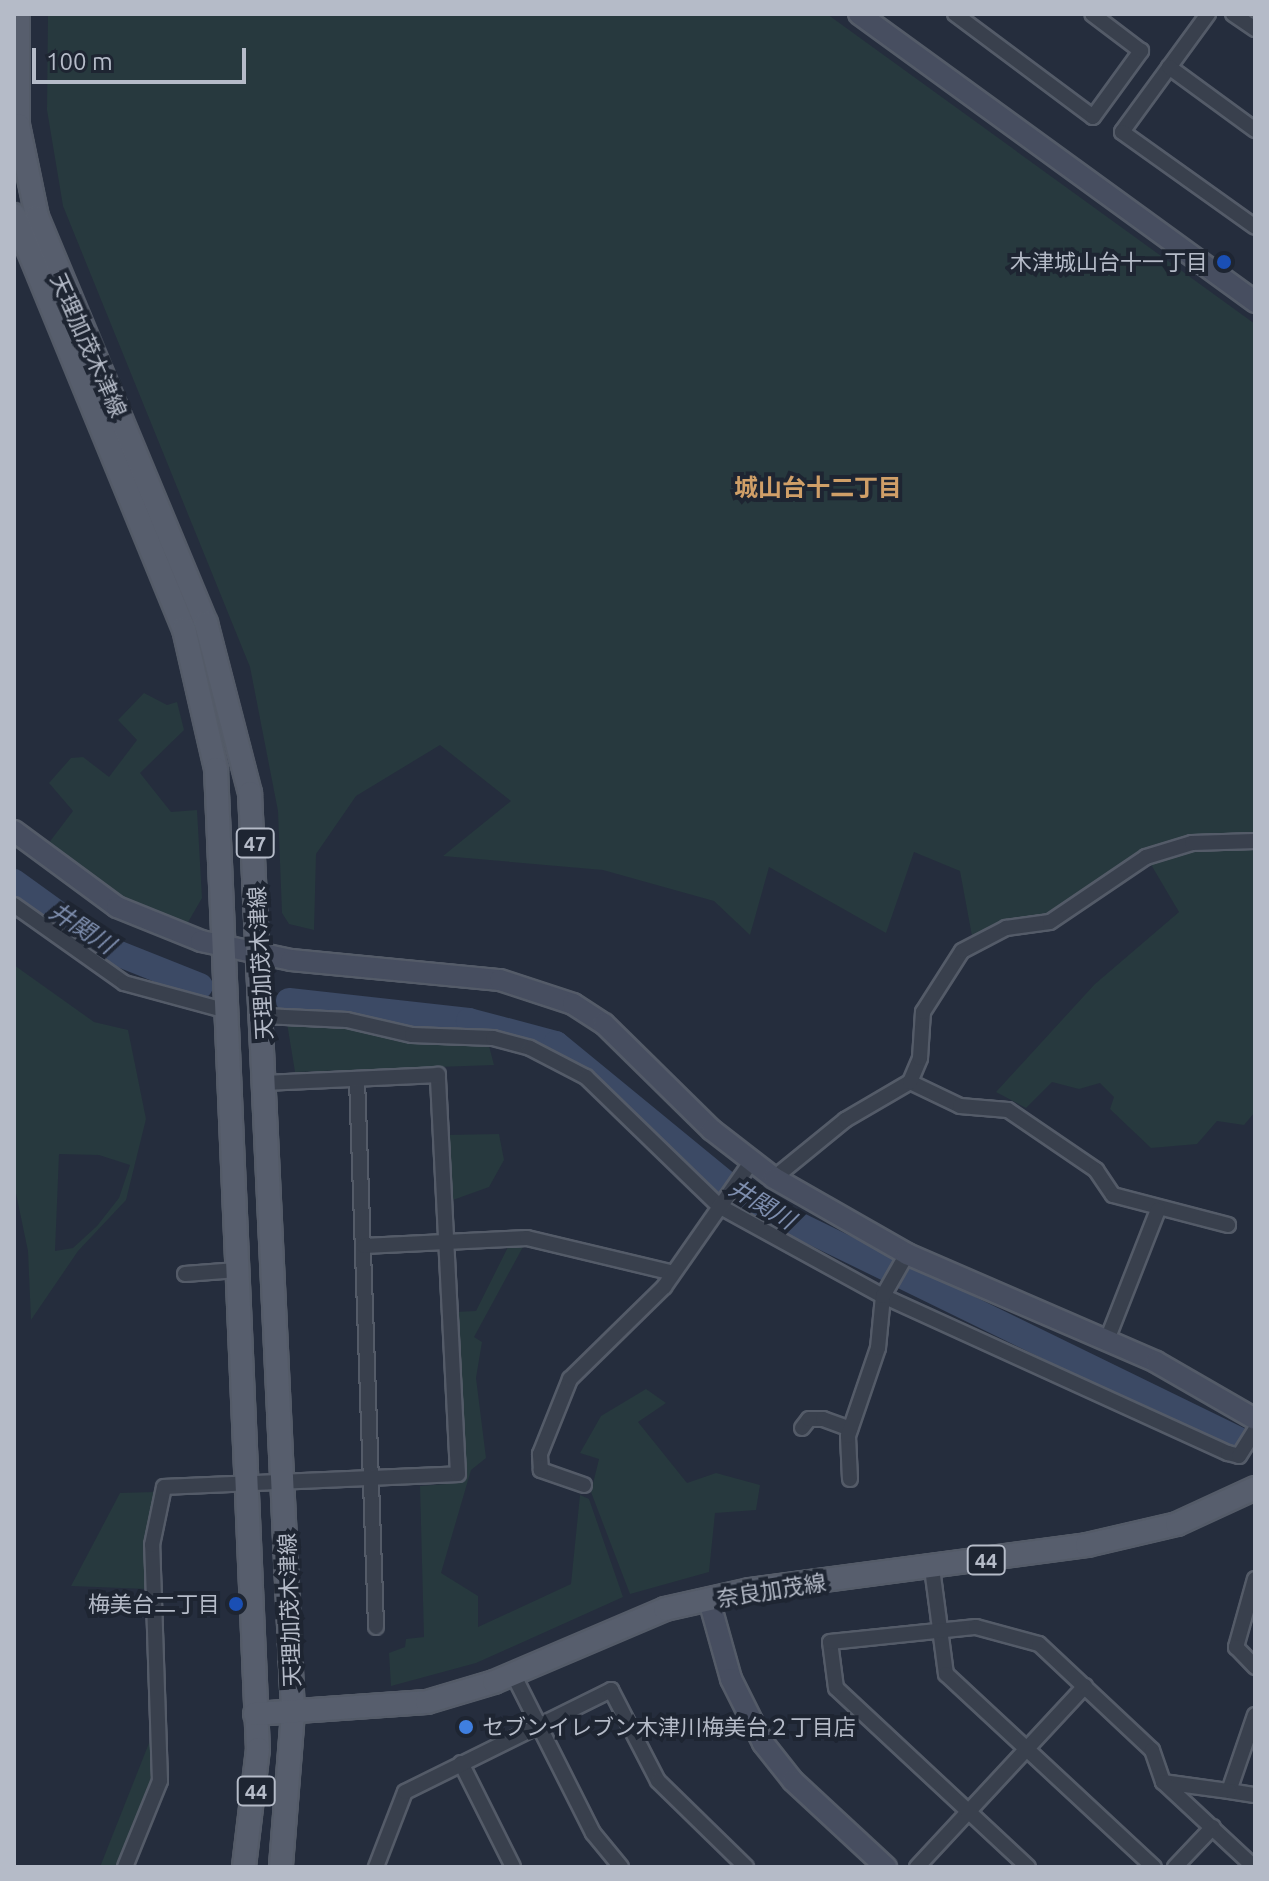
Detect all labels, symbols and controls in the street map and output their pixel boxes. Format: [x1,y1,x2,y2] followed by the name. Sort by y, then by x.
[36,32,250,82] scale bar
[46,48,113,75] text: 100 m
[1010,249,1208,275] place label: 木津城山台十一丁目
[1215,253,1233,271] marker: 木津城山台十一丁目
[46,269,132,421] street label: 天理加茂木津線
[734,474,902,502] district label: 城山台十二丁目
[235,827,275,859] road number: 47
[243,885,277,1041] street label: 天理加茂木津線
[44,896,120,960] water label: 井関川
[724,1173,800,1235] water label: 井関川
[273,1533,305,1687] street label: 天理加茂木津線
[966,1544,1006,1576] road number: 44
[715,1568,827,1612] street label: 奈良加茂線
[88,1591,220,1617] place label: 梅美台二丁目
[227,1595,245,1613] marker: 梅美台二丁目
[482,1714,856,1740] place label: セブンイレブン木津川梅美台２丁目店
[457,1718,475,1736] marker: セブンイレブン木津川梅美台２丁目店
[236,1775,276,1807] road number: 44

